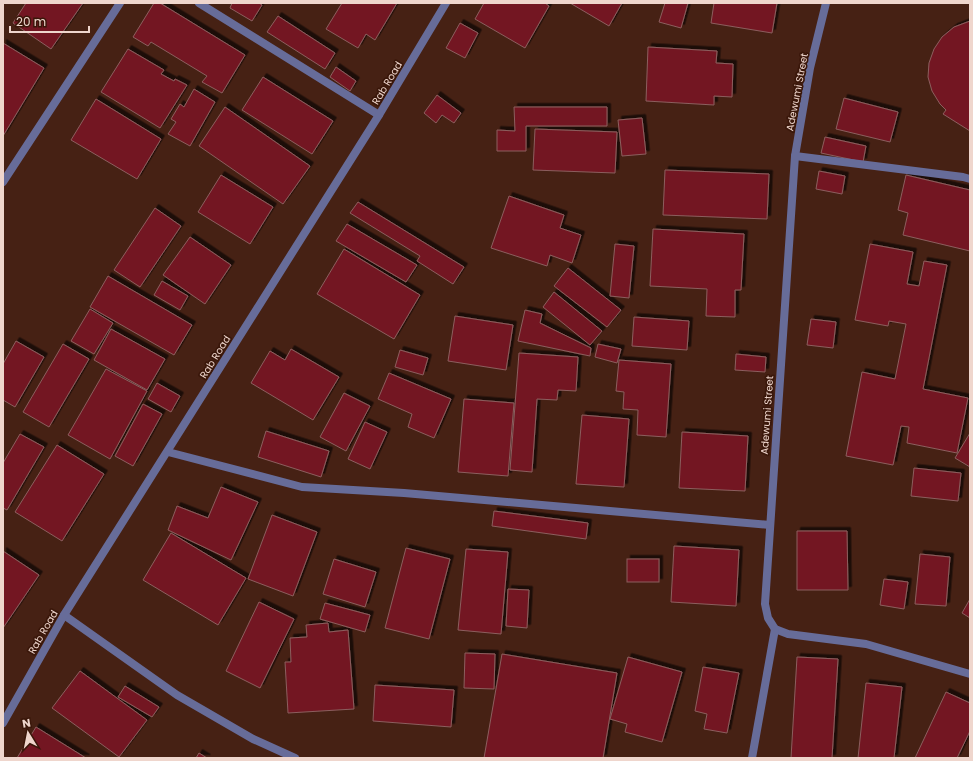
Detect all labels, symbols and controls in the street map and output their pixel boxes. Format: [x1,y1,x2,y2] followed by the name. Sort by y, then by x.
[10,8,89,34] scale bar
[16,13,46,30] text: 20 m
[782,51,812,132] street label: Adewumi Street
[368,58,406,108] street label: Rab Road
[196,333,234,381] street label: Rab Road
[757,375,777,455] street label: Adewumi Street
[24,607,62,657] street label: Rab Road
[8,713,48,753] north arrow
[21,715,32,732] text: N

